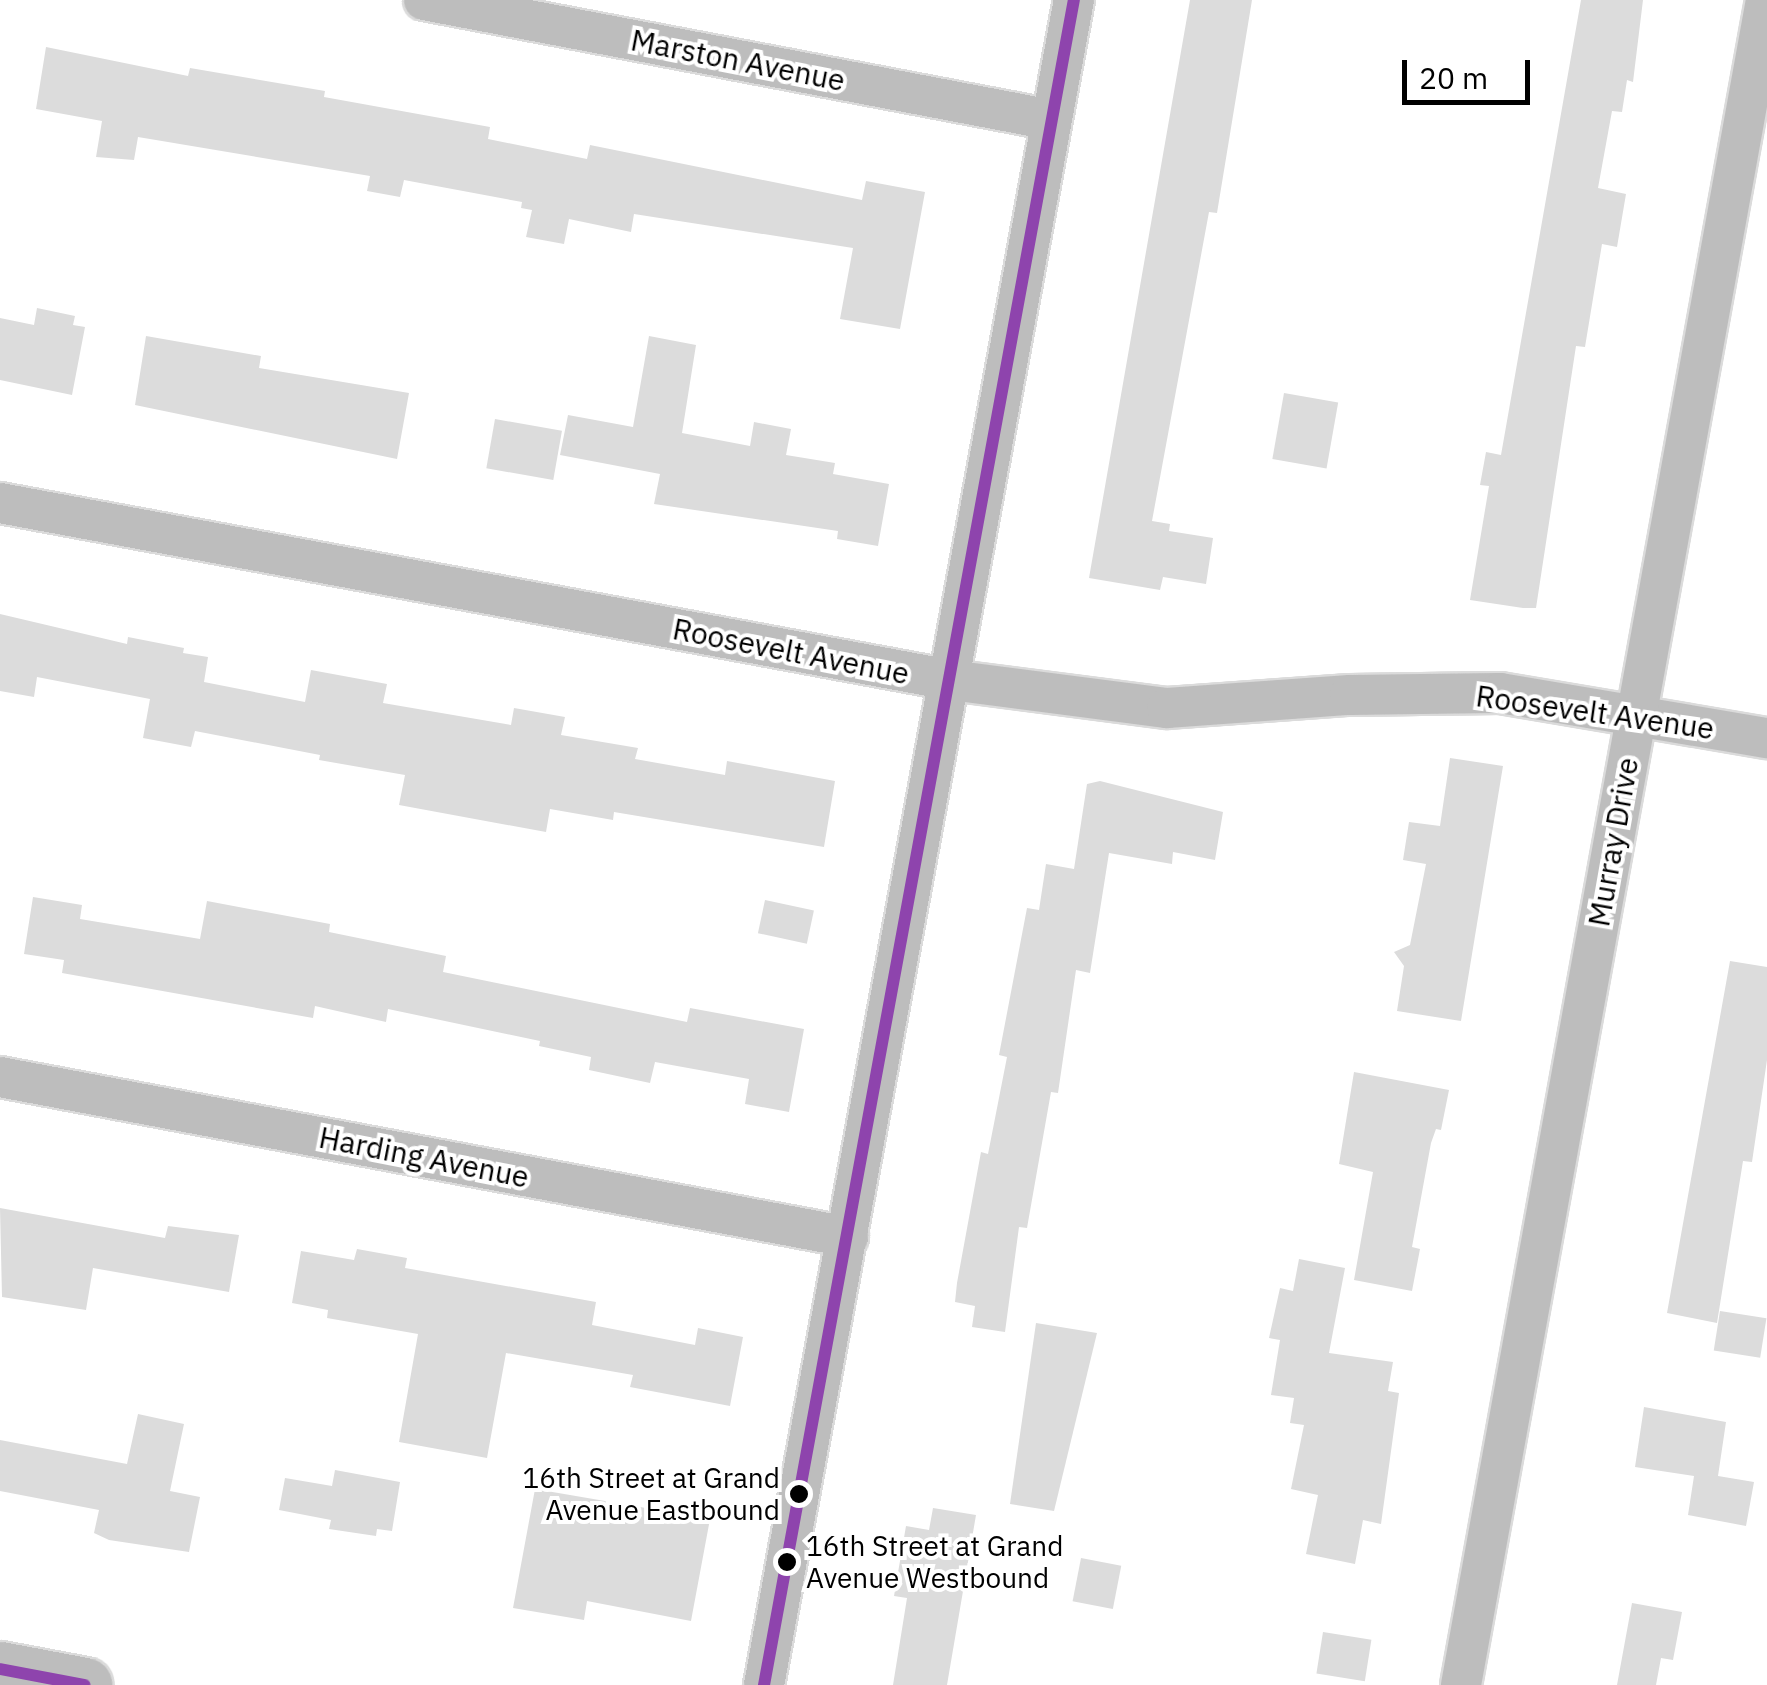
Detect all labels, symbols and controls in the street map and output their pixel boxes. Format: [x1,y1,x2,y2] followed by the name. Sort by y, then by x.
[628,22,848,98] street label: Marston Avenue
[1407,40,1534,102] scale bar
[1419,58,1488,97] text: 20 m
[670,610,912,692] street label: Roosevelt Avenue
[1474,677,1716,747] street label: Roosevelt Avenue
[1580,755,1646,929] street label: Murray Drive
[316,1119,532,1195] street label: Harding Avenue
[523,1461,780,1527] place label: 16th Street at Grand Avenue Eastbound
[789,1484,809,1504] marker: 16th Street at Grand Avenue Eastbound
[806,1529,1063,1595] place label: 16th Street at Grand Avenue Westbound
[777,1552,797,1572] marker: 16th Street at Grand Avenue Westbound

